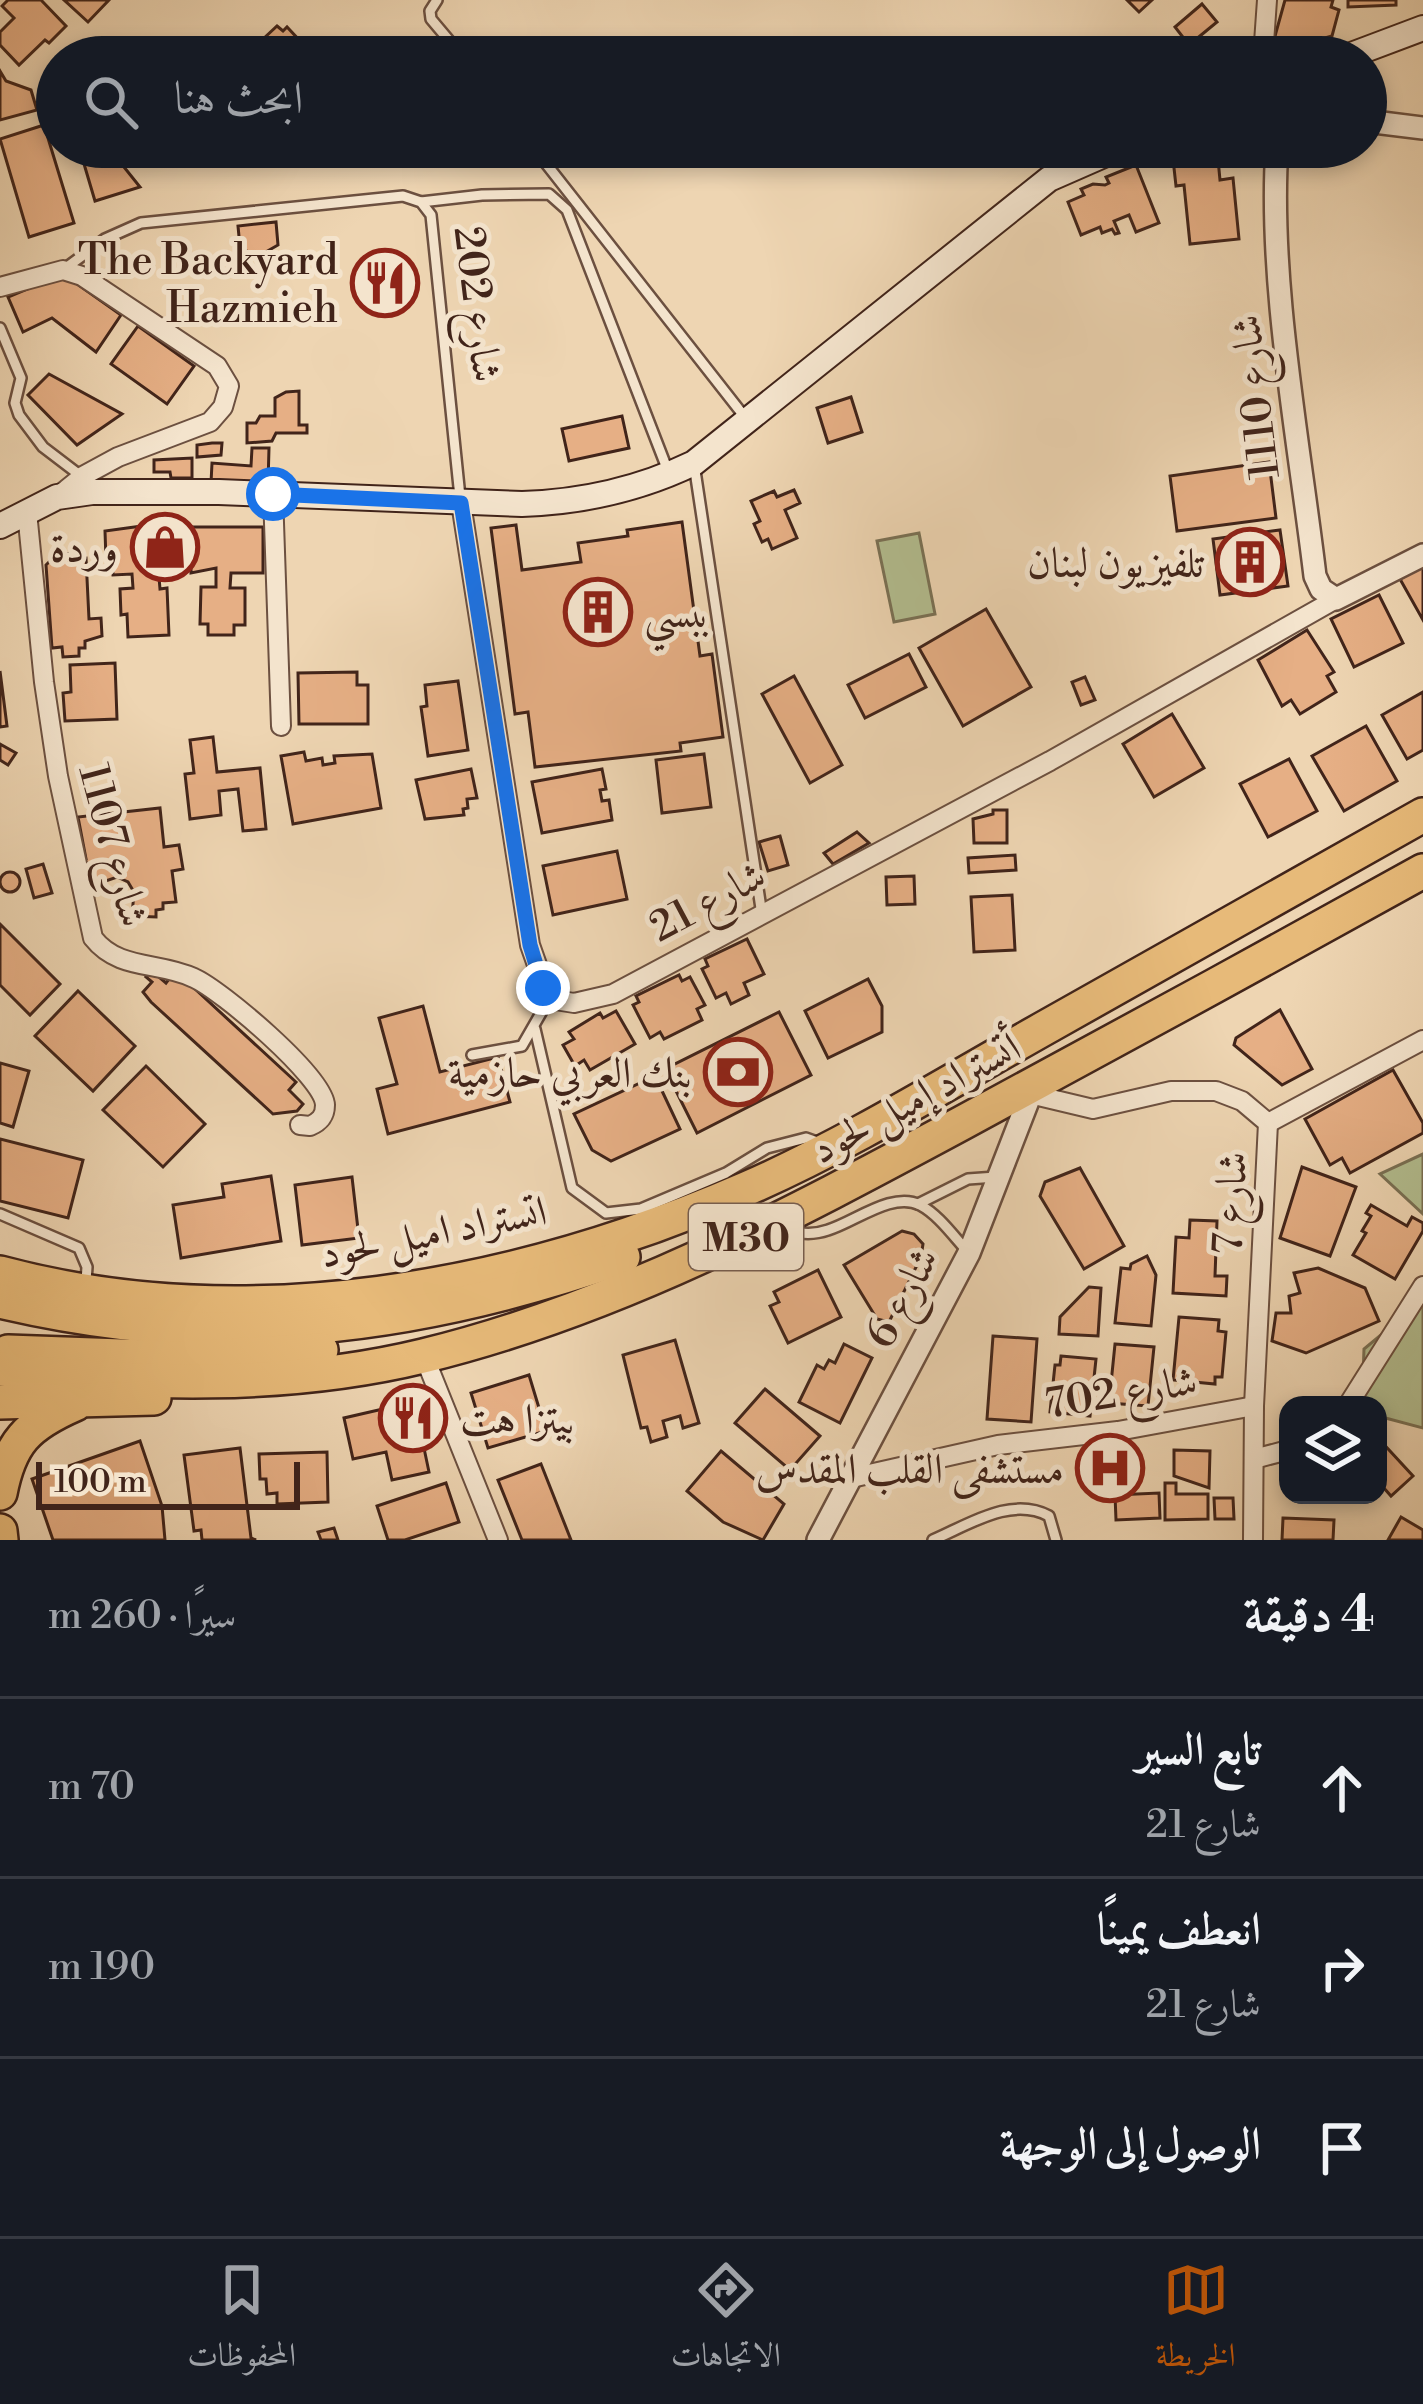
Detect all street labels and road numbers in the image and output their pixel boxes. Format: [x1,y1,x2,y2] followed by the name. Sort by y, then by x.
[434,223,512,386] street label: شارع 202
[1220,311,1300,482] street label: شارع 1110
[59,758,160,935] street label: شارع 1107
[641,850,779,961] street label: شارع 21
[800,1018,1031,1178] street label: أتستراد إميل لحود
[1202,1150,1268,1256] street label: شارع 7
[316,1185,552,1282] street label: اتستراد اميل لحود
[689,1204,803,1270] road number: M30
[855,1238,958,1361] street label: شارع 6
[1042,1355,1202,1439] street label: شارع 702

